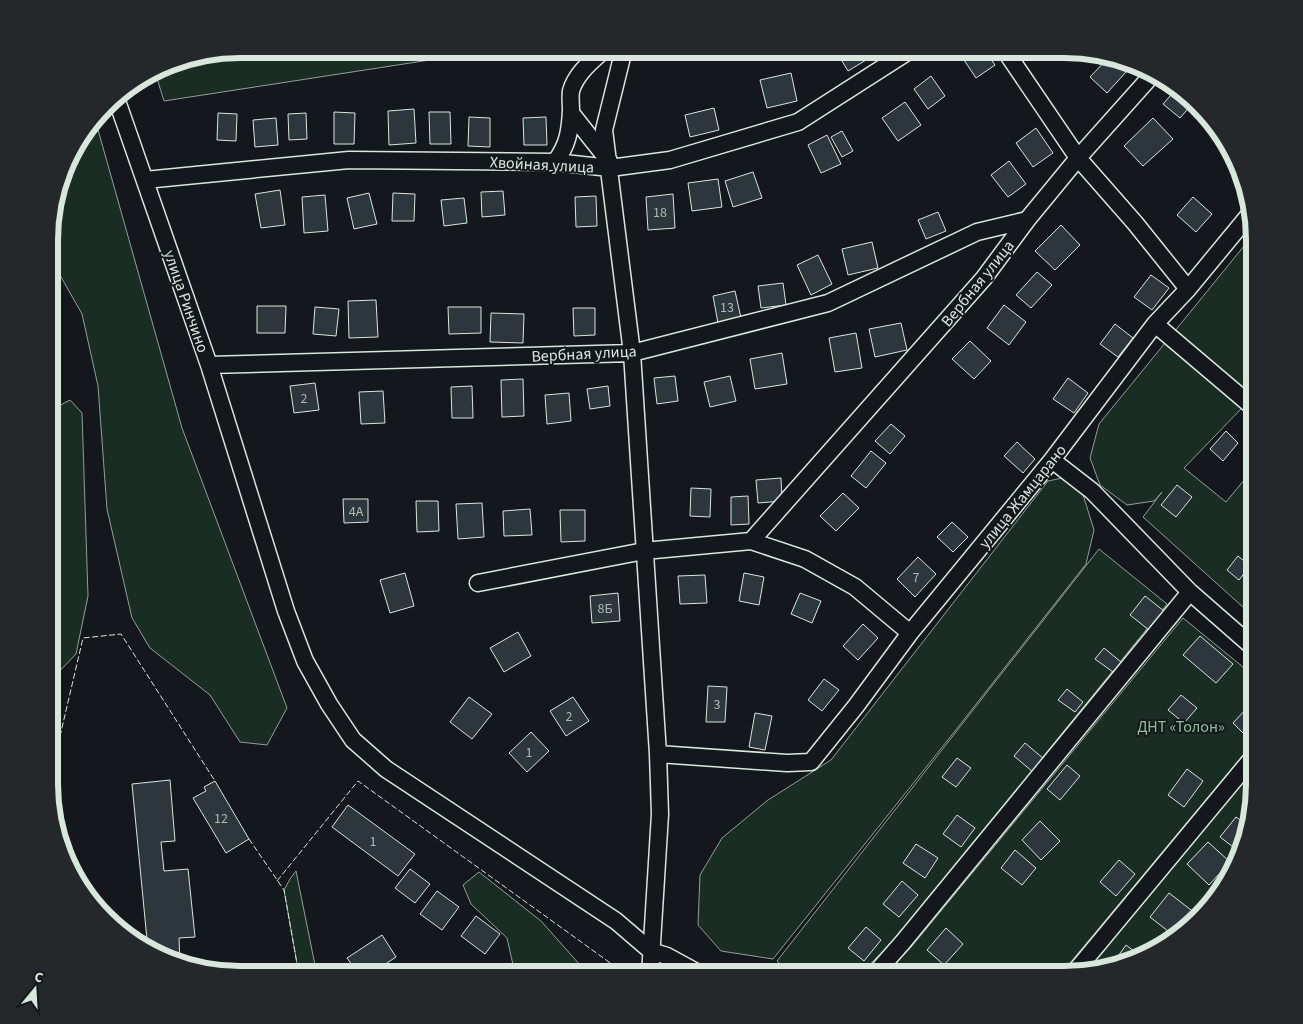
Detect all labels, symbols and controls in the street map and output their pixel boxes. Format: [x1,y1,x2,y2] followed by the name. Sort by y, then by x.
[489,151,595,179] street label: Хвойная улица
[653,203,667,223] house number: 18
[936,236,1019,331] street label: Вербная улица
[158,247,214,356] street label: улица Ринчино
[720,298,734,318] house number: 13
[531,340,637,368] street label: Вербная улица
[301,389,308,409] house number: 2
[974,440,1072,553] street label: улица Жамцарано
[349,502,364,522] house number: 4А
[913,568,920,588] house number: 7
[597,599,613,619] house number: 8Б
[714,695,721,715] house number: 3
[566,707,573,727] house number: 2
[1137,716,1225,738] park label: ДНТ «Толон»
[526,743,533,763] house number: 1
[214,809,228,829] house number: 12
[370,832,377,852] house number: 1
[10,964,60,1014] north arrow
[32,967,46,988] text: С

